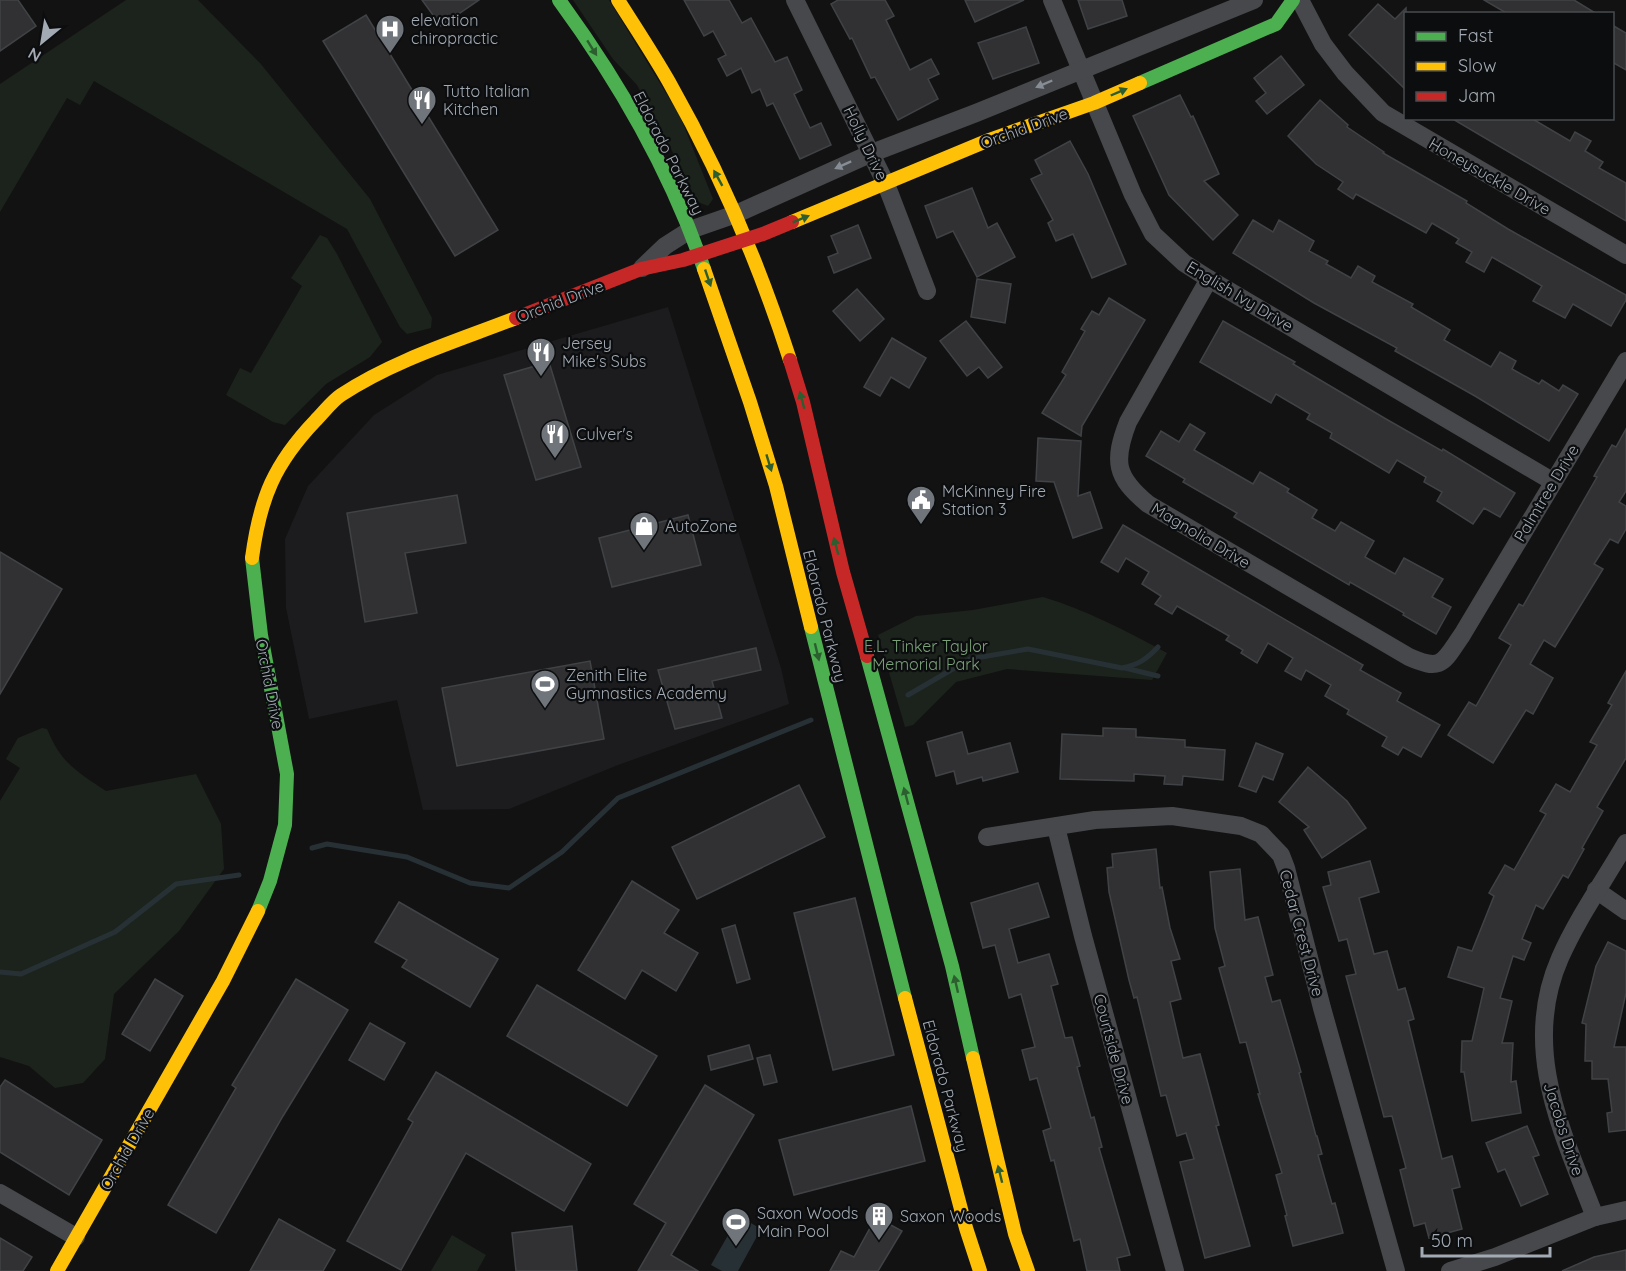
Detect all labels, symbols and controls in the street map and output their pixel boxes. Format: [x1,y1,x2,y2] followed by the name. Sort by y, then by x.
[411,10,498,48] place label: elevation chiropractic
[12,12,72,72] north arrow
[1404,12,1614,120] legend
[374,13,406,55] hospital icon: elevation chiropractic
[1458,24,1493,47] text: Fast
[587,40,598,56] one-way arrow
[24,43,45,67] text: N
[1458,54,1496,77] text: Slow
[1034,79,1052,89] one-way arrow
[443,81,530,119] place label: Tutto Italian Kitchen
[406,84,438,126] restaurant icon: Tutto Italian Kitchen
[1458,84,1496,107] text: Jam
[1110,87,1128,97] one-way arrow
[629,88,709,218] street label: Eldorado Parkway
[839,103,893,183] street label: Holly Drive
[978,103,1070,153] street label: Orchid Drive
[1426,133,1554,219] street label: Honeysuckle Drive
[835,161,852,170] one-way arrow
[713,169,723,186] one-way arrow
[792,214,810,223] one-way arrow
[1183,256,1297,336] street label: English Ivy Drive
[703,269,713,287] one-way arrow
[514,275,606,327] street label: Orchid Drive
[562,333,646,371] place label: Jersey Mike's Subs
[525,336,557,378] restaurant icon: Jersey Mike's Subs
[796,391,806,409] one-way arrow
[539,418,571,460] restaurant icon: Culver's
[576,424,633,444] place label: Culver's
[1509,441,1583,545] street label: Palmtree Drive
[765,454,774,472] one-way arrow
[942,481,1046,519] place label: McKinney Fire Station 3
[905,484,937,526] public building icon: McKinney Fire Station 3
[1148,498,1254,572] street label: Magnolia Drive
[628,510,660,552] shop icon: AutoZone
[665,516,737,536] place label: AutoZone
[831,537,840,555] one-way arrow
[799,548,851,684] street label: Eldorado Parkway
[864,636,988,674] park label: E.L. Tinker Taylor Memorial Park
[251,637,289,731] street label: Orchid Drive
[813,643,823,661] one-way arrow
[566,665,727,703] place label: Zenith Elite Gymnastics Academy
[529,668,561,710] sports icon: Zenith Elite Gymnastics Academy
[901,787,910,805] one-way arrow
[1275,867,1329,999] street label: Cedar Crest Drive
[951,975,961,994] one-way arrow
[1090,992,1138,1106] street label: Courtside Drive
[919,1018,973,1154] street label: Eldorado Parkway
[1540,1080,1588,1178] street label: Jacobs Drive
[95,1104,159,1194] street label: Orchid Drive
[995,1165,1005,1184] one-way arrow
[863,1200,895,1242] building icon: Saxon Woods
[757,1203,858,1241] place label: Saxon Woods Main Pool
[720,1206,752,1248] sports icon: Saxon Woods Main Pool
[900,1206,1001,1226] place label: Saxon Woods
[1422,1220,1550,1258] scale bar
[1431,1229,1473,1252] text: 50 m

